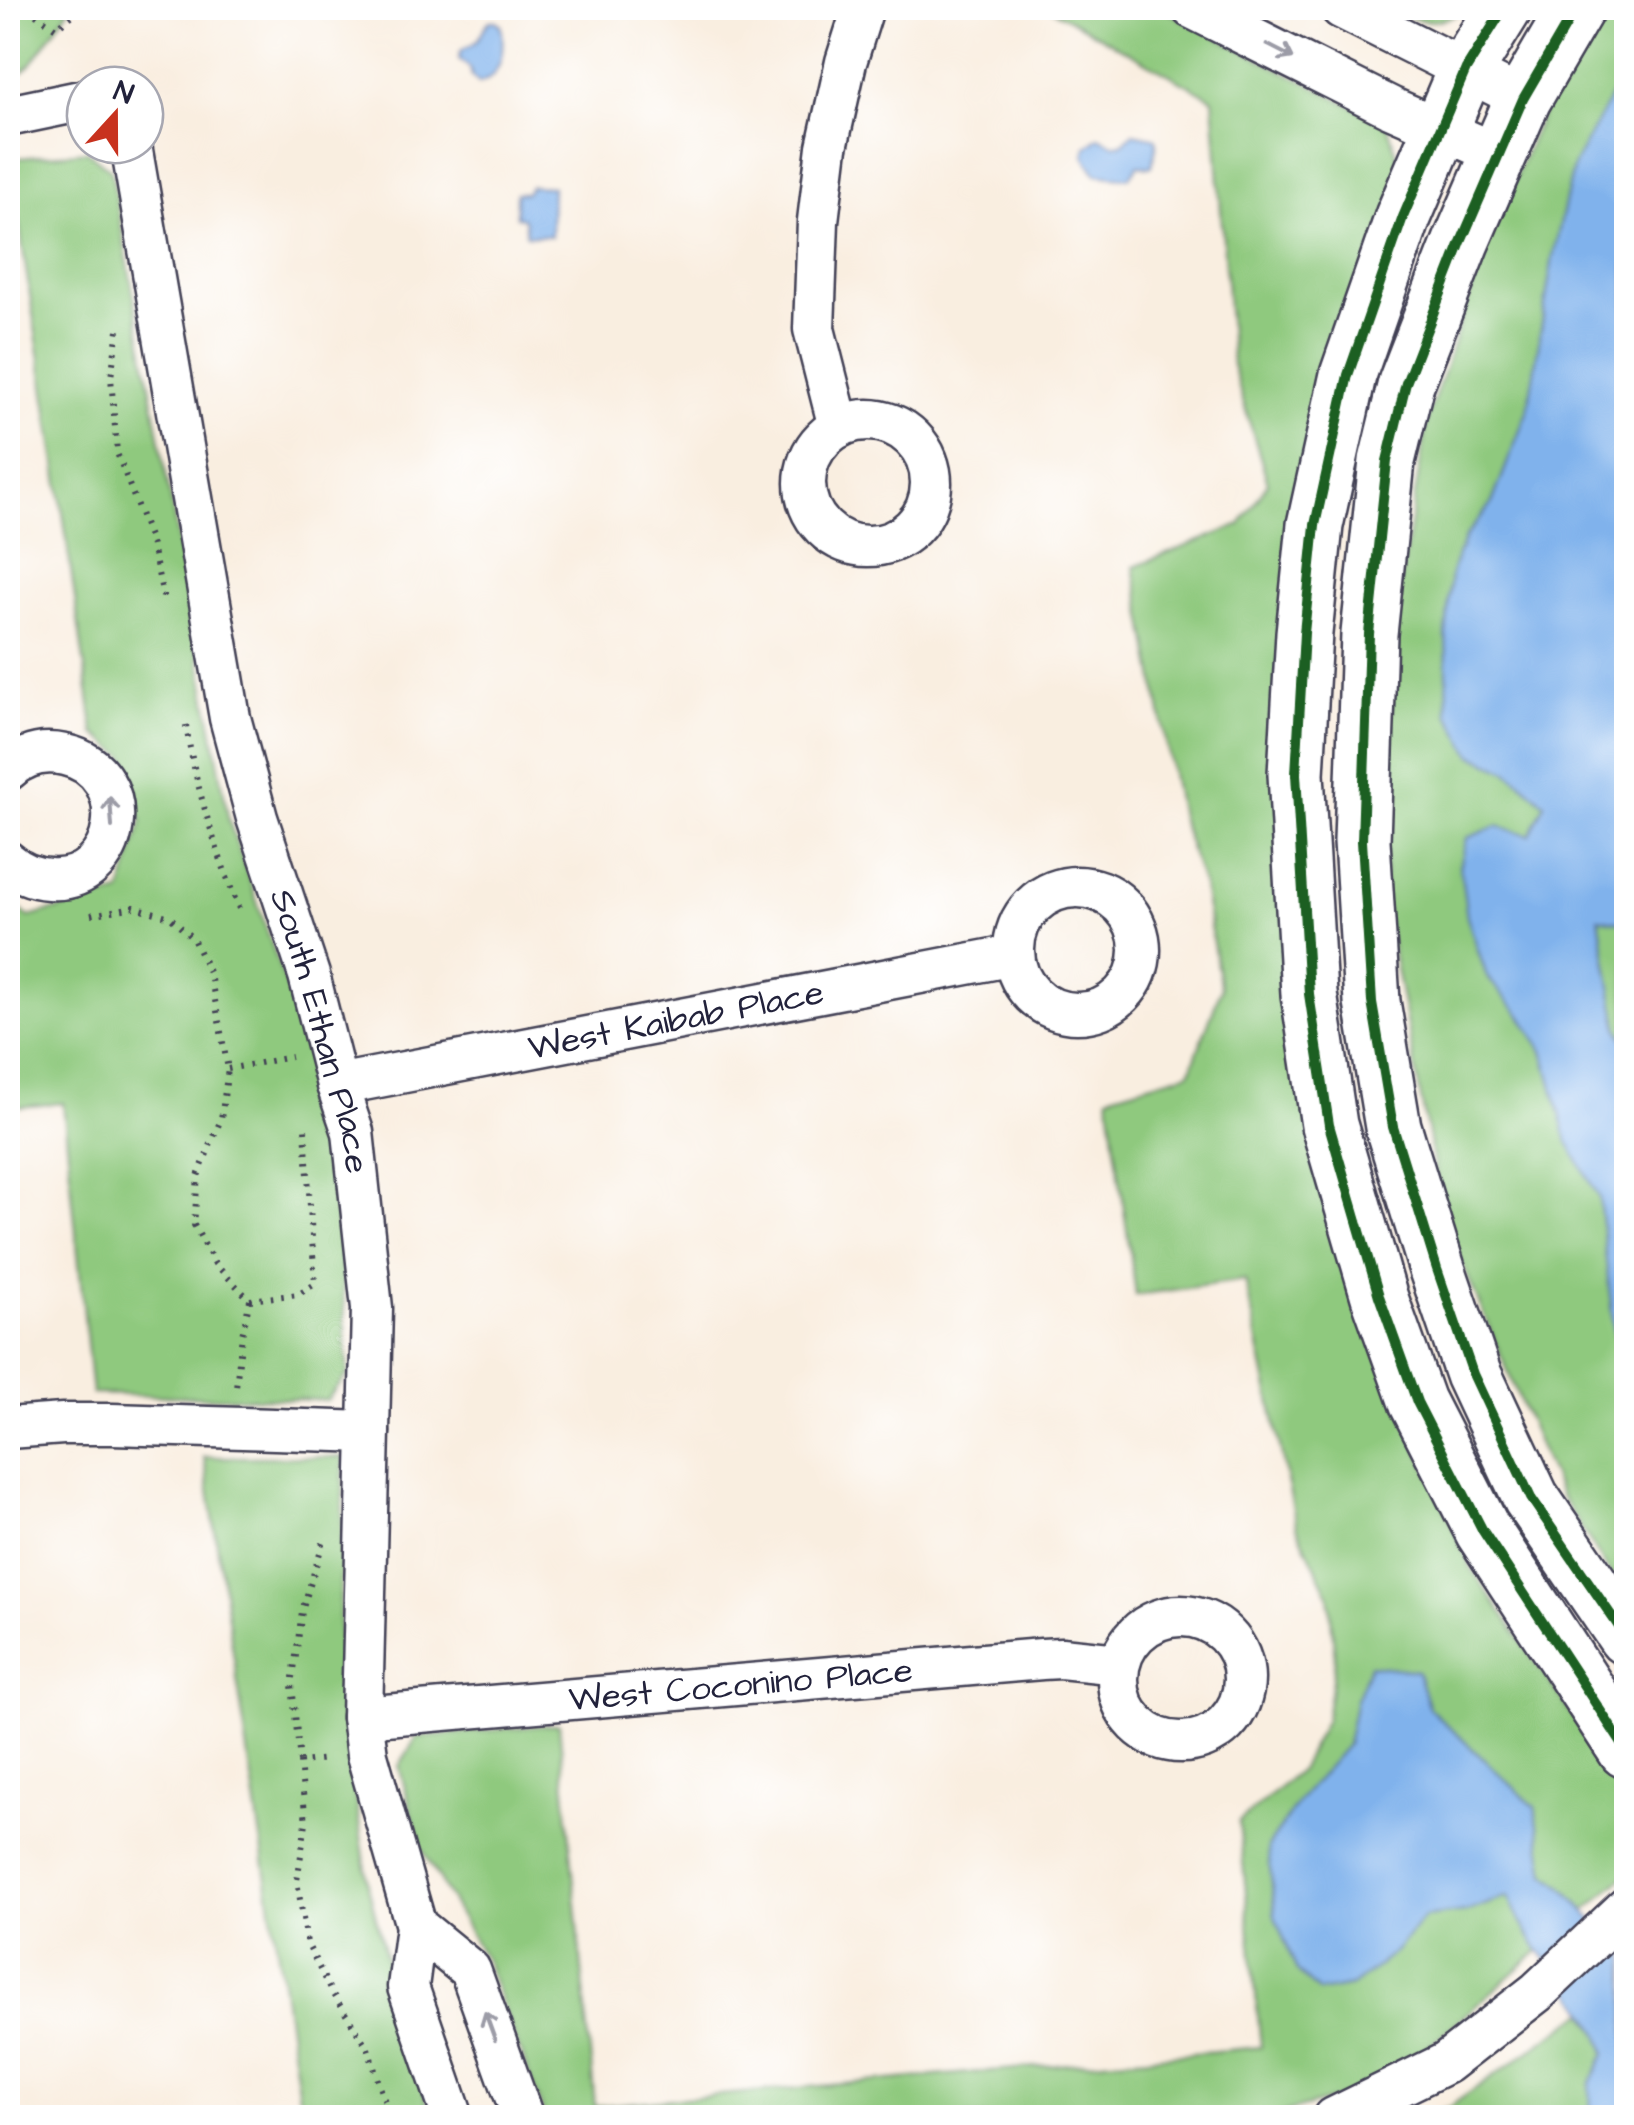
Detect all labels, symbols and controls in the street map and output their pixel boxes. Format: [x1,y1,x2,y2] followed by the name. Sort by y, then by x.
[1264,42,1294,61] one-way arrow
[65,65,165,165] north arrow
[108,72,139,115] text: N
[101,796,120,829] one-way arrow
[258,882,382,1176] street label: South Ethan Place
[524,968,828,1072] street label: West Kaibab Place
[567,1646,914,1724] street label: West Coconino Place
[480,2011,498,2042] one-way arrow

